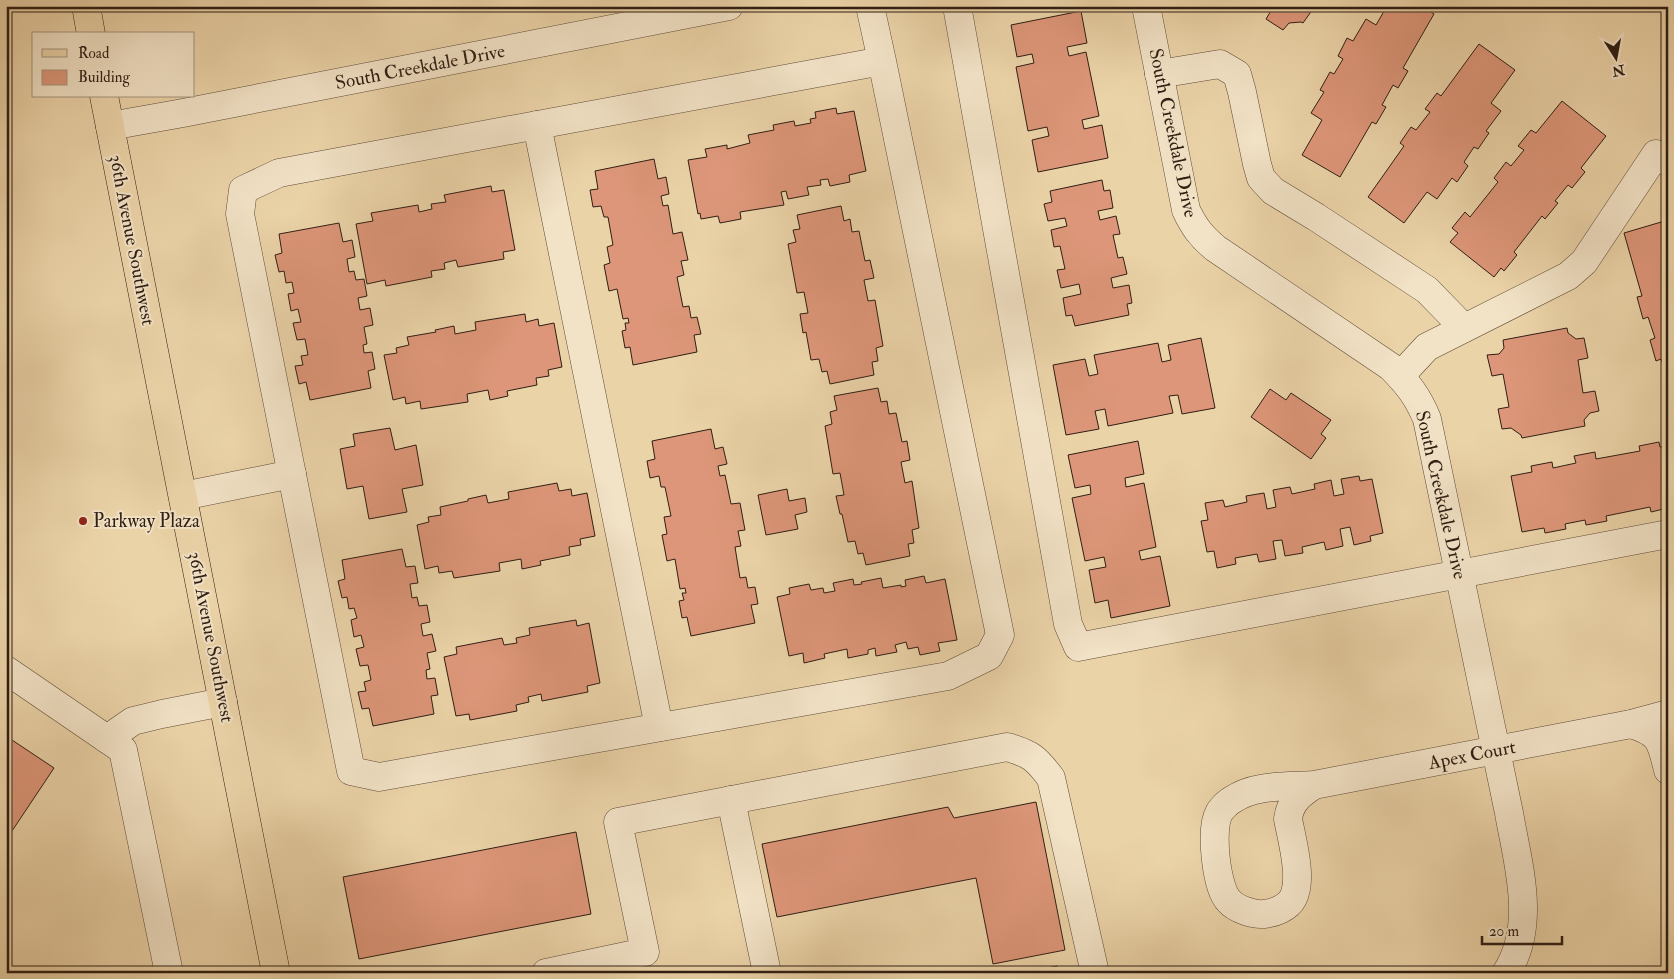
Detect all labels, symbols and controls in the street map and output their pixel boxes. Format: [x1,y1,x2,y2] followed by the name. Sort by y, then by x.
[32,32,195,98] legend
[1592,32,1642,82] north arrow
[333,39,507,95] street label: South Creekdale Drive
[78,44,110,63] text: Road
[1143,46,1203,220] street label: South Creekdale Drive
[1610,61,1627,80] text: N
[78,68,130,87] text: Building
[104,153,160,327] street label: 36th Avenue Southwest
[1410,408,1472,582] street label: South Creekdale Drive
[93,509,200,533] place label: Parkway Plaza
[77,515,89,527] marker: Parkway Plaza
[183,550,239,724] street label: 36th Avenue Southwest
[1425,735,1518,776] street label: Apex Court
[1482,914,1562,946] scale bar
[1489,922,1519,941] text: 20 m

